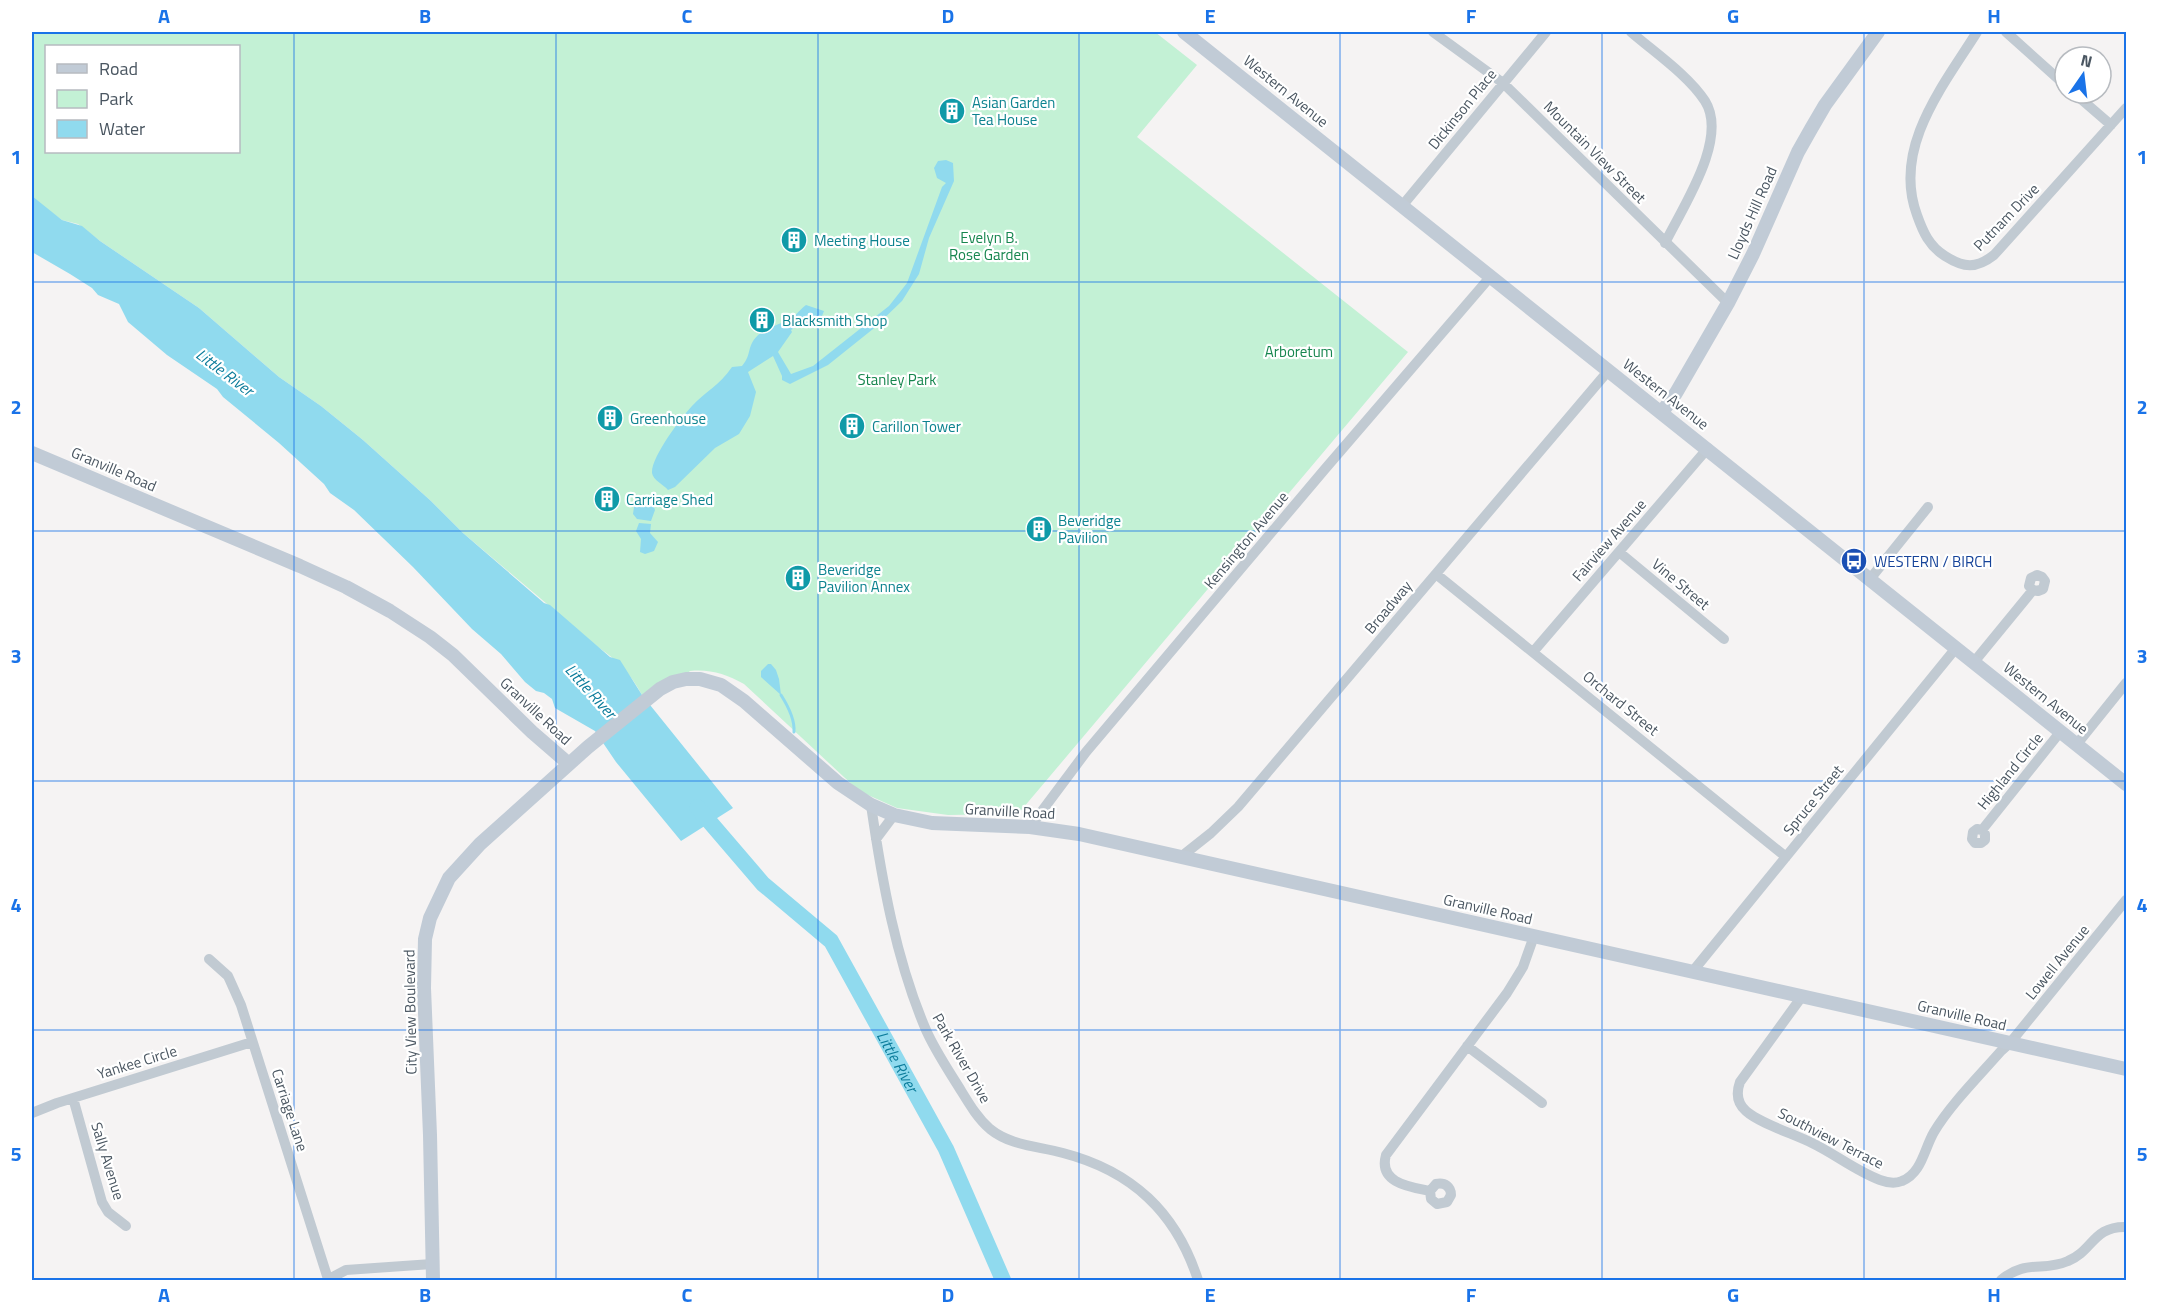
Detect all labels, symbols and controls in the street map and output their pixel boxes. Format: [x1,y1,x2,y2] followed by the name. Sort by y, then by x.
[158,0,170,31] text: A
[419,0,431,31] text: B
[682,0,693,31] text: C
[942,0,954,31] text: D
[1204,0,1216,31] text: E
[1466,0,1477,31] text: F
[1727,0,1739,31] text: G
[1987,0,2001,31] text: H
[45,45,240,153] legend
[2053,45,2113,105] north arrow
[2078,47,2095,73] text: N
[1238,49,1334,133] street label: Western Avenue
[99,55,138,82] text: Road
[1422,64,1502,154] street label: Dickinson Place
[99,85,134,112] text: Park
[972,91,1055,131] place label: Asian Garden Tea House
[937,96,967,126] building icon: Asian Garden Tea House
[1539,96,1652,209] street label: Mountain View Street
[99,115,145,142] text: Water
[10,141,22,172] text: 1
[2136,141,2148,172] text: 1
[1721,163,1783,263] street label: Lloyds Hill Road
[1968,178,2044,256] street label: Putnam Drive
[779,225,809,255] building icon: Meeting House
[949,226,1029,266] park label: Evelyn B. Rose Garden
[814,229,910,252] place label: Meeting House
[747,305,777,335] building icon: Blacksmith Shop
[782,309,887,332] place label: Blacksmith Shop
[1265,340,1333,363] park label: Arboretum
[191,342,260,403] water label: Little River
[1618,353,1714,435] street label: Western Avenue
[858,368,937,391] park label: Stanley Park
[10,391,22,422] text: 2
[2136,391,2148,422] text: 2
[595,403,625,433] building icon: Greenhouse
[630,407,706,430] place label: Greenhouse
[837,411,867,441] building icon: Carillon Tower
[872,415,961,438] place label: Carillon Tower
[68,441,160,497] street label: Granville Road
[592,484,622,514] building icon: Carriage Shed
[1198,486,1294,594] street label: Kensington Avenue
[626,488,713,511] place label: Carriage Shed
[1567,494,1651,586] street label: Fairview Avenue
[1058,509,1121,549] place label: Beveridge Pavilion
[1024,514,1054,544] building icon: Beveridge Pavilion
[1839,546,1869,576] bus stop icon: WESTERN / BIRCH
[1874,550,1992,573] place label: WESTERN / BIRCH
[1647,553,1716,616] street label: Vine Street
[818,558,910,598] place label: Beveridge Pavilion Annex
[783,563,813,593] building icon: Beveridge Pavilion Annex
[1359,575,1417,639] street label: Broadway
[10,640,22,671] text: 3
[2136,640,2148,671] text: 3
[1998,656,2094,740] street label: Western Avenue
[560,658,623,725] water label: Little River
[1578,665,1665,741] street label: Orchard Street
[495,672,577,750] street label: Granville Road
[1972,727,2048,815] street label: Highland Circle
[1777,759,1849,840] street label: Spruce Street
[964,797,1056,825] street label: Granville Road
[1441,888,1535,930] street label: Granville Road
[10,889,22,920] text: 4
[2136,889,2148,920] text: 4
[2019,919,2095,1005] street label: Lowell Avenue
[397,949,423,1075] street label: City View Boulevard
[1915,994,2009,1036] street label: Granville Road
[927,1009,997,1107] street label: Park River Drive
[871,1027,925,1098] water label: Little River
[94,1039,180,1085] street label: Yankee Circle
[266,1066,314,1154] street label: Carriage Lane
[1774,1101,1888,1175] street label: Southview Terrace
[85,1119,131,1203] street label: Sally Avenue
[10,1138,22,1169] text: 5
[2136,1138,2148,1169] text: 5
[158,1279,170,1310] text: A
[419,1279,431,1310] text: B
[682,1279,693,1310] text: C
[942,1279,954,1310] text: D
[1204,1279,1216,1310] text: E
[1466,1279,1477,1310] text: F
[1727,1279,1739,1310] text: G
[1987,1279,2001,1310] text: H

